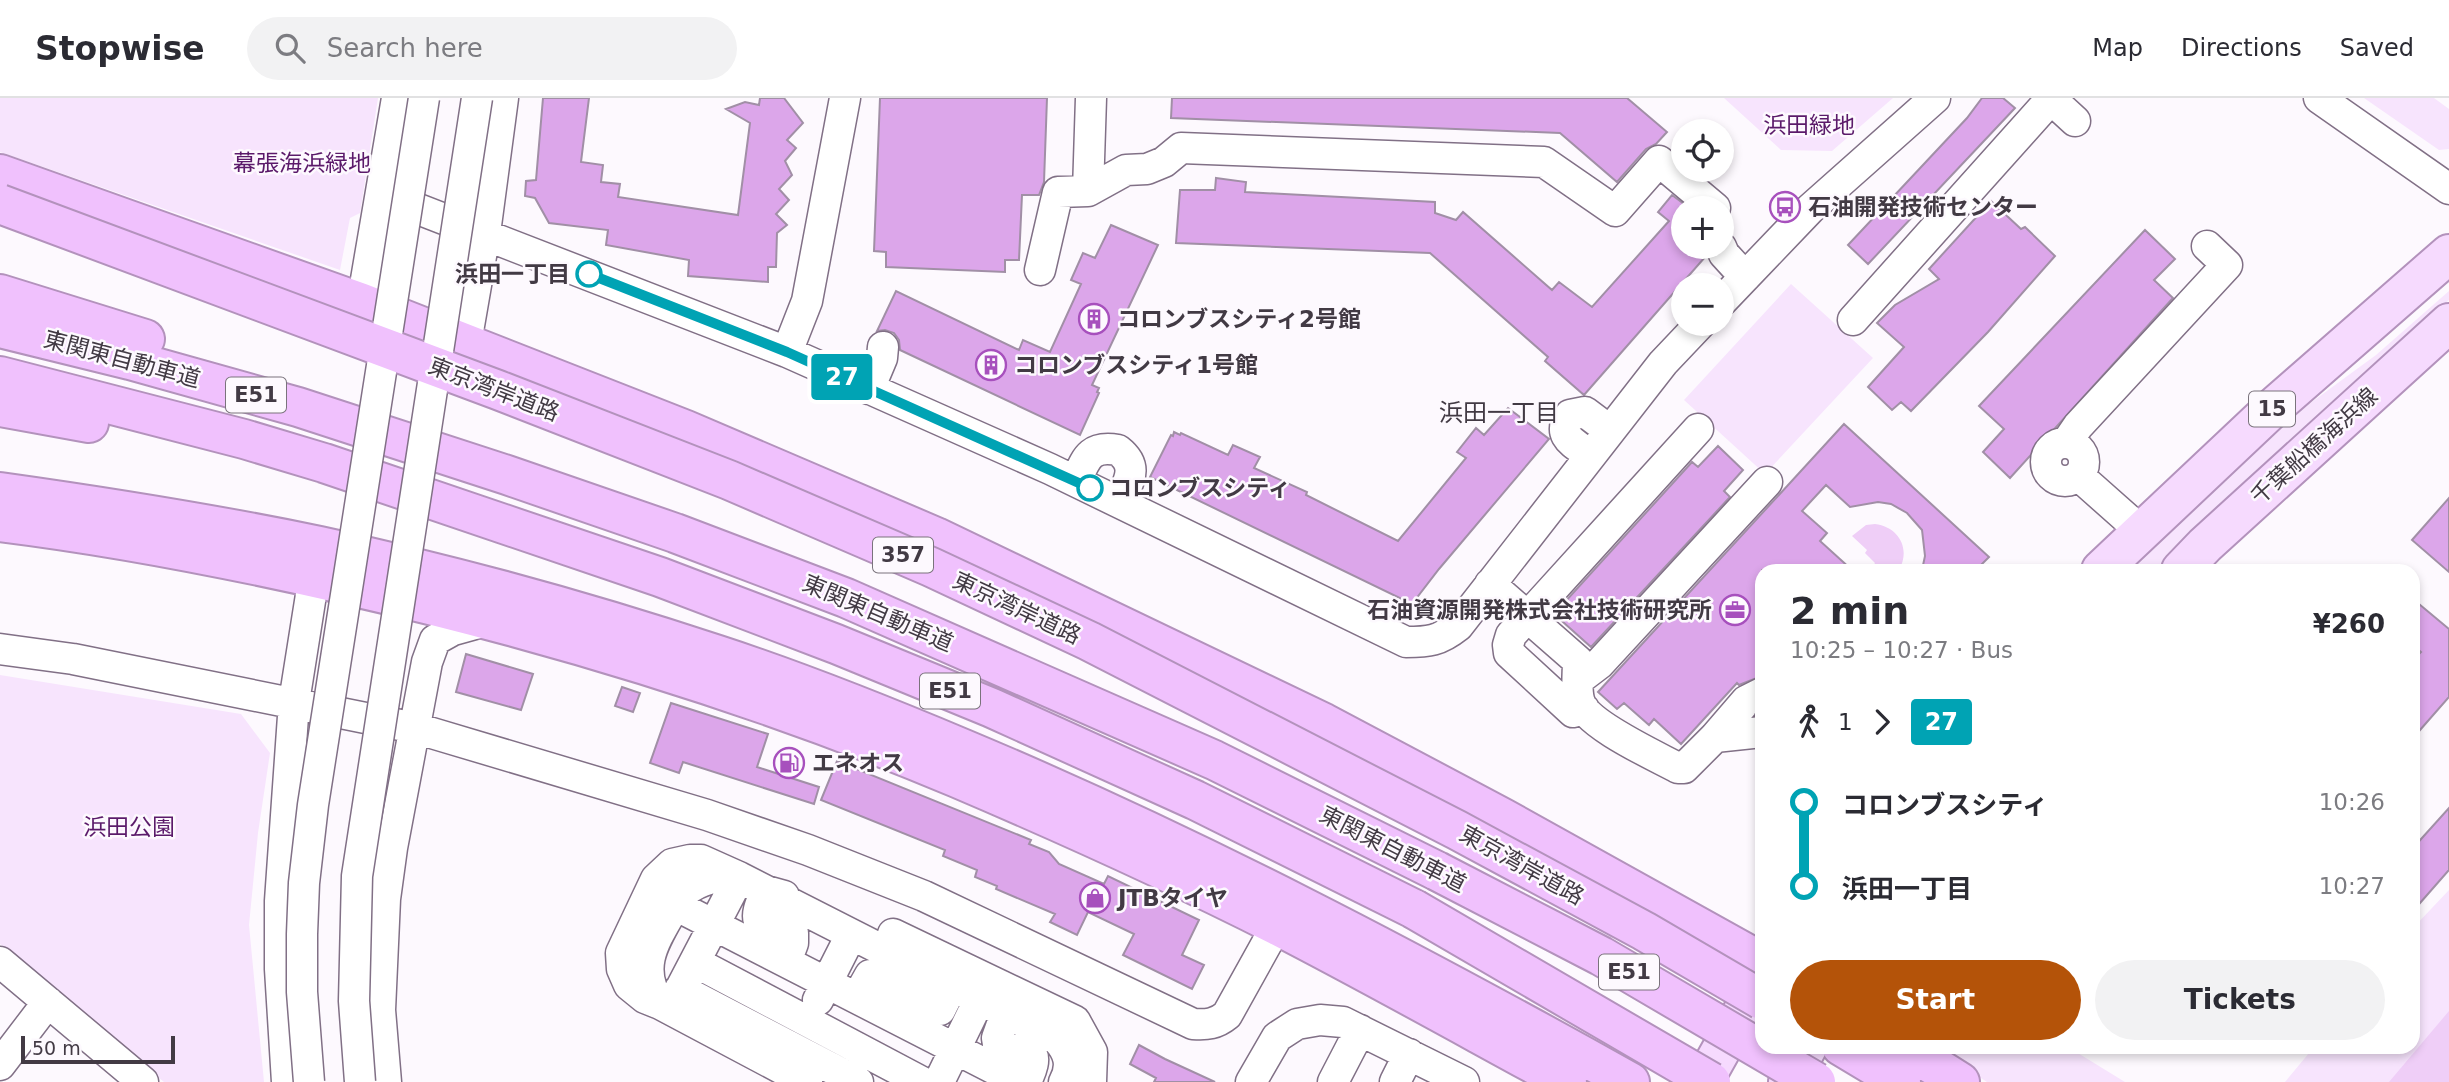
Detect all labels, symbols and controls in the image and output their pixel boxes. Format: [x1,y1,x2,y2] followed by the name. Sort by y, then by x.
[247,17,737,80] search box
[35,29,205,68] text: Stopwise
[271,29,309,67] icon: search
[327,33,483,63] text: Search here
[2092,34,2143,62] text: Map
[2181,34,2302,62] text: Directions
[2340,34,2414,62] text: Saved
[1763,112,1855,138] park label: 浜田緑地
[1671,119,1734,336] map controls
[1671,119,1734,182] button: locate
[233,150,371,176] park label: 幕張海浜緑地
[1768,190,1802,224] bus stop icon: 石油開発技術センター
[1808,194,2038,220] place label: 石油開発技術センター
[1671,196,1734,259] button: +
[455,261,570,287] place label: 浜田一丁目
[576,261,602,287] marker: 浜田一丁目
[1671,273,1734,336] button: −
[1077,302,1111,336] building icon: コロンブスシティ2号館
[1117,306,1361,332] place label: コロンブスシティ2号館
[41,326,203,392] street label: 東関東自動車道
[974,348,1008,382] building icon: コロンブスシティ1号館
[425,352,563,426] street label: 東京湾岸道路
[1014,352,1258,378] place label: コロンブスシティ1号館
[810,354,874,400] line badge: 27
[825,363,859,391] text: 27
[226,378,286,412] road number: E51
[2245,382,2383,510] street label: 千葉船橋海浜線
[2249,392,2295,426] road number: 15
[1439,399,1559,427] district label: 浜田一丁目
[1077,475,1103,501] marker: コロンブスシティ
[1109,475,1291,501] place label: コロンブスシティ
[873,538,933,573] road number: 357
[949,567,1085,649] street label: 東京湾岸道路
[799,570,957,656] street label: 東関東自動車道
[1790,589,1909,633] text: 2 min
[1718,593,1752,627] office icon: 石油資源開発株式会社技術研究所
[1367,597,1712,623] place label: 石油資源開発株式会社技術研究所
[2313,609,2385,639] text: ¥260
[1790,637,2013,663] text: 10:25 – 10:27 · Bus
[920,674,980,708] road number: E51
[1790,703,1828,741] icon: walk
[1863,703,1901,741] icon: forward
[1925,708,1958,736] text: 27
[1838,709,1853,735] text: 1
[772,746,806,780] fuel station icon: エネオス
[812,750,904,776] place label: エネオス
[2319,789,2385,815] text: 10:26
[1842,790,2048,820] text: コロンブスシティ
[1315,801,1471,897] street label: 東関東自動車道
[83,814,175,840] park label: 浜田公園
[1455,820,1589,910] street label: 東京湾岸道路
[2319,873,2385,899] text: 10:27
[1842,874,1972,904] text: 浜田一丁目
[1078,881,1112,915] shop icon: JTBタイヤ
[1116,885,1228,911] place label: JTBタイヤ
[1599,954,1659,990] road number: E51
[1790,960,2081,1040] button: Start
[2095,960,2385,1040] button: Tickets
[21,1033,175,1065] scale bar
[32,1037,81,1059] text: 50 m

